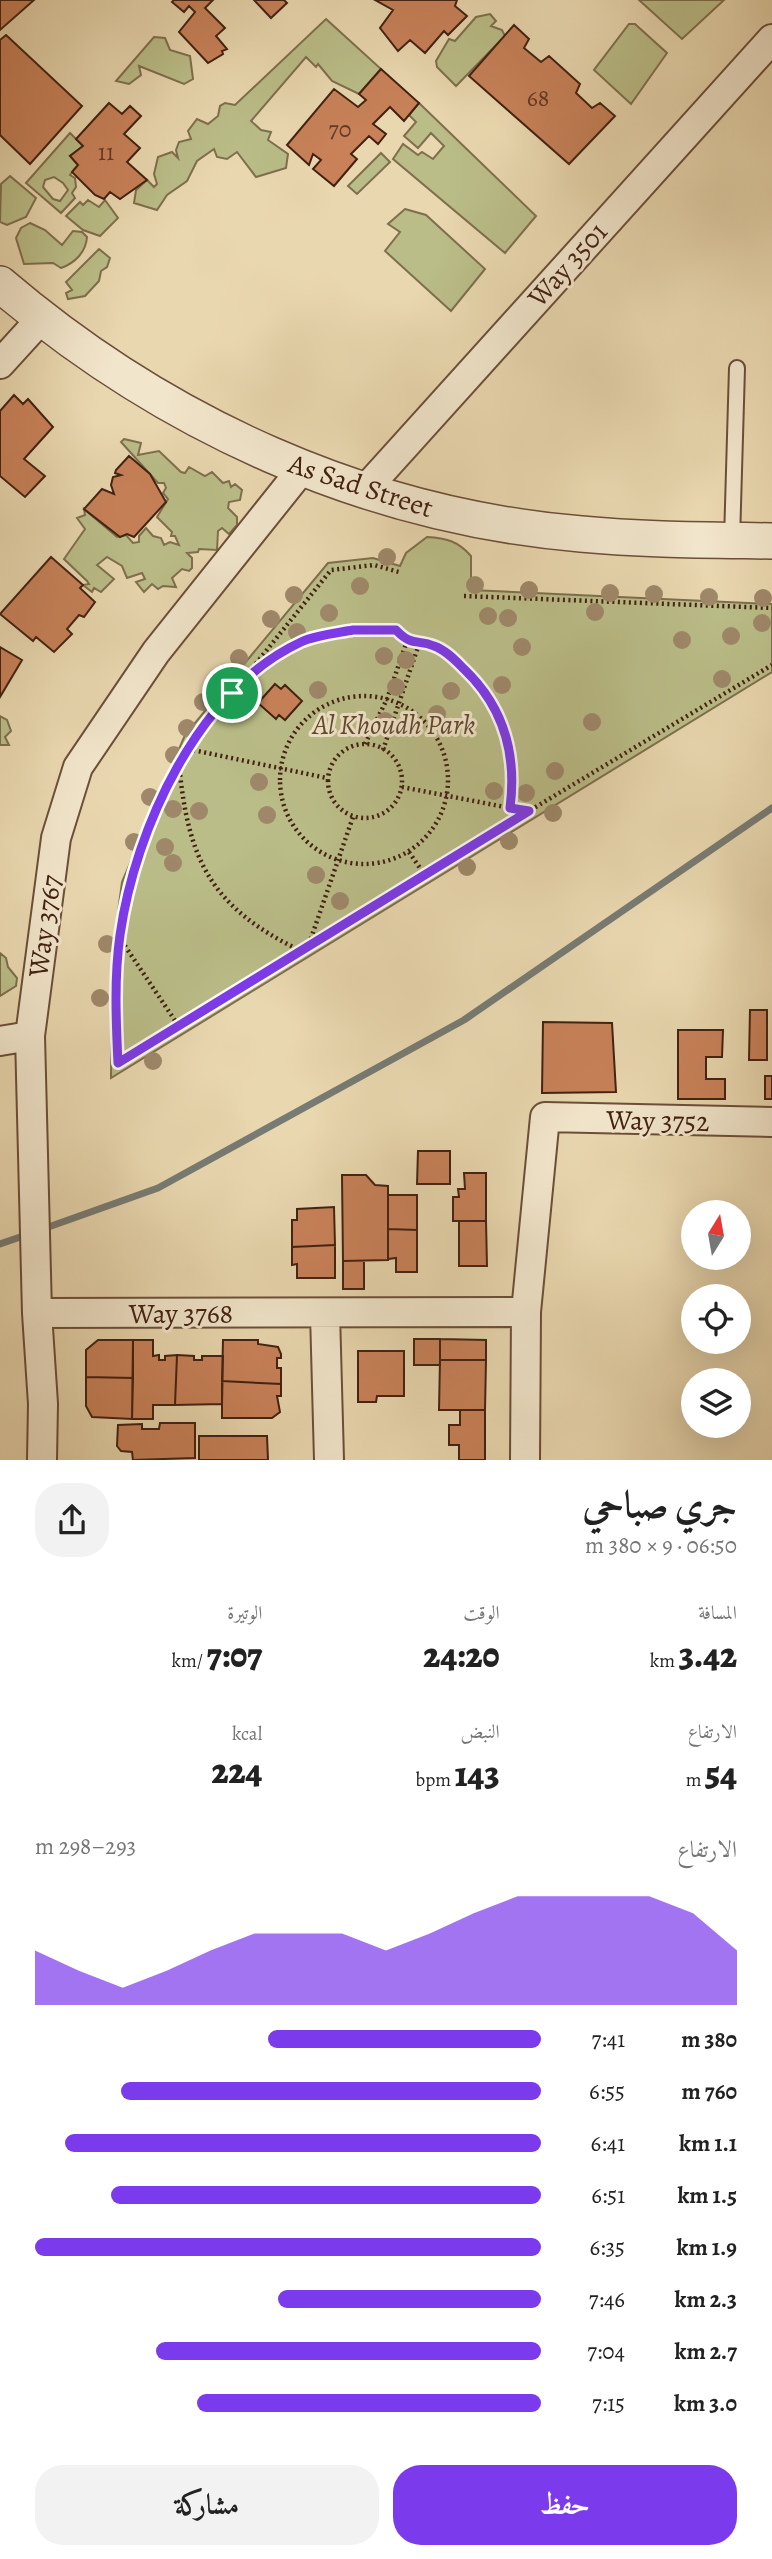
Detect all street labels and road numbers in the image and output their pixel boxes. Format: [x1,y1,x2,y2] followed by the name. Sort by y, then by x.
[519,214,616,316] street label: Way 3501
[283,444,438,527] street label: As Sad Street
[19,873,71,981] street label: Way 3767
[605,1101,710,1141] street label: Way 3752
[128,1295,233,1333] street label: Way 3768

